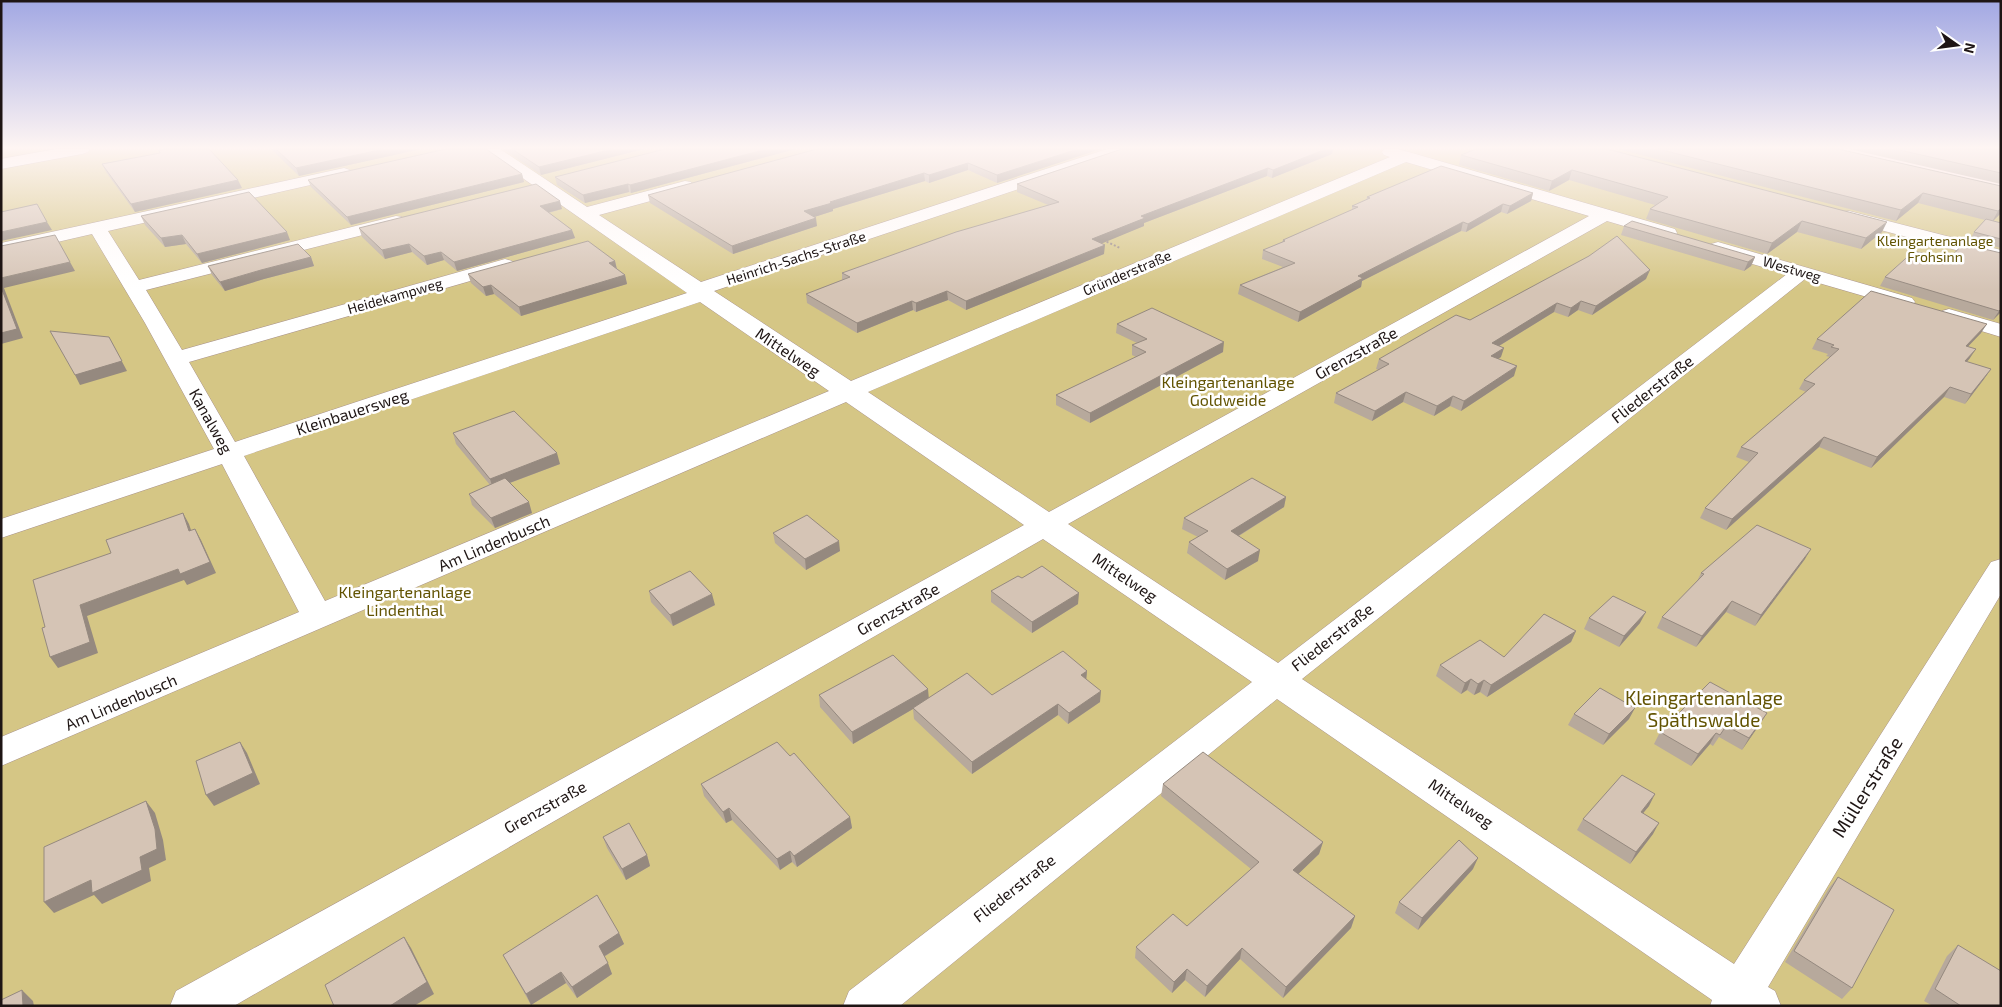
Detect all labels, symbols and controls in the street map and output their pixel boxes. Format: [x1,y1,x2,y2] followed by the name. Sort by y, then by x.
[1932,20,1982,70] north arrow
[1961,41,1980,55] text: N
[724,227,868,288] street label: Heinrich-Sachs-Straße
[1877,232,1993,265] park label: Kleingartenanlage Frohsinn
[1080,246,1174,299] street label: Gründerstraße
[1761,252,1823,285] street label: Westweg
[345,274,444,317] street label: Heidekampweg
[1311,322,1400,383] street label: Grenzstraße
[752,323,824,380] street label: Mittelweg
[1607,351,1697,427] street label: Fliederstraße
[1161,372,1295,409] park label: Kleingartenanlage Goldweide
[293,384,410,439] street label: Kleinbauersweg
[186,385,237,457] street label: Kanalweg
[435,510,553,575] street label: Am Lindenbusch
[1089,548,1161,605] street label: Mittelweg
[853,578,942,639] street label: Grenzstraße
[338,582,472,619] park label: Kleingartenanlage Lindenthal
[1287,599,1377,675] street label: Fliederstraße
[62,669,180,734] street label: Am Lindenbusch
[1625,686,1783,731] park label: Kleingartenanlage Späthswalde
[1826,732,1907,841] street label: Müllerstraße
[1425,774,1497,831] street label: Mittelweg
[500,776,589,837] street label: Grenzstraße
[969,850,1059,926] street label: Fliederstraße

